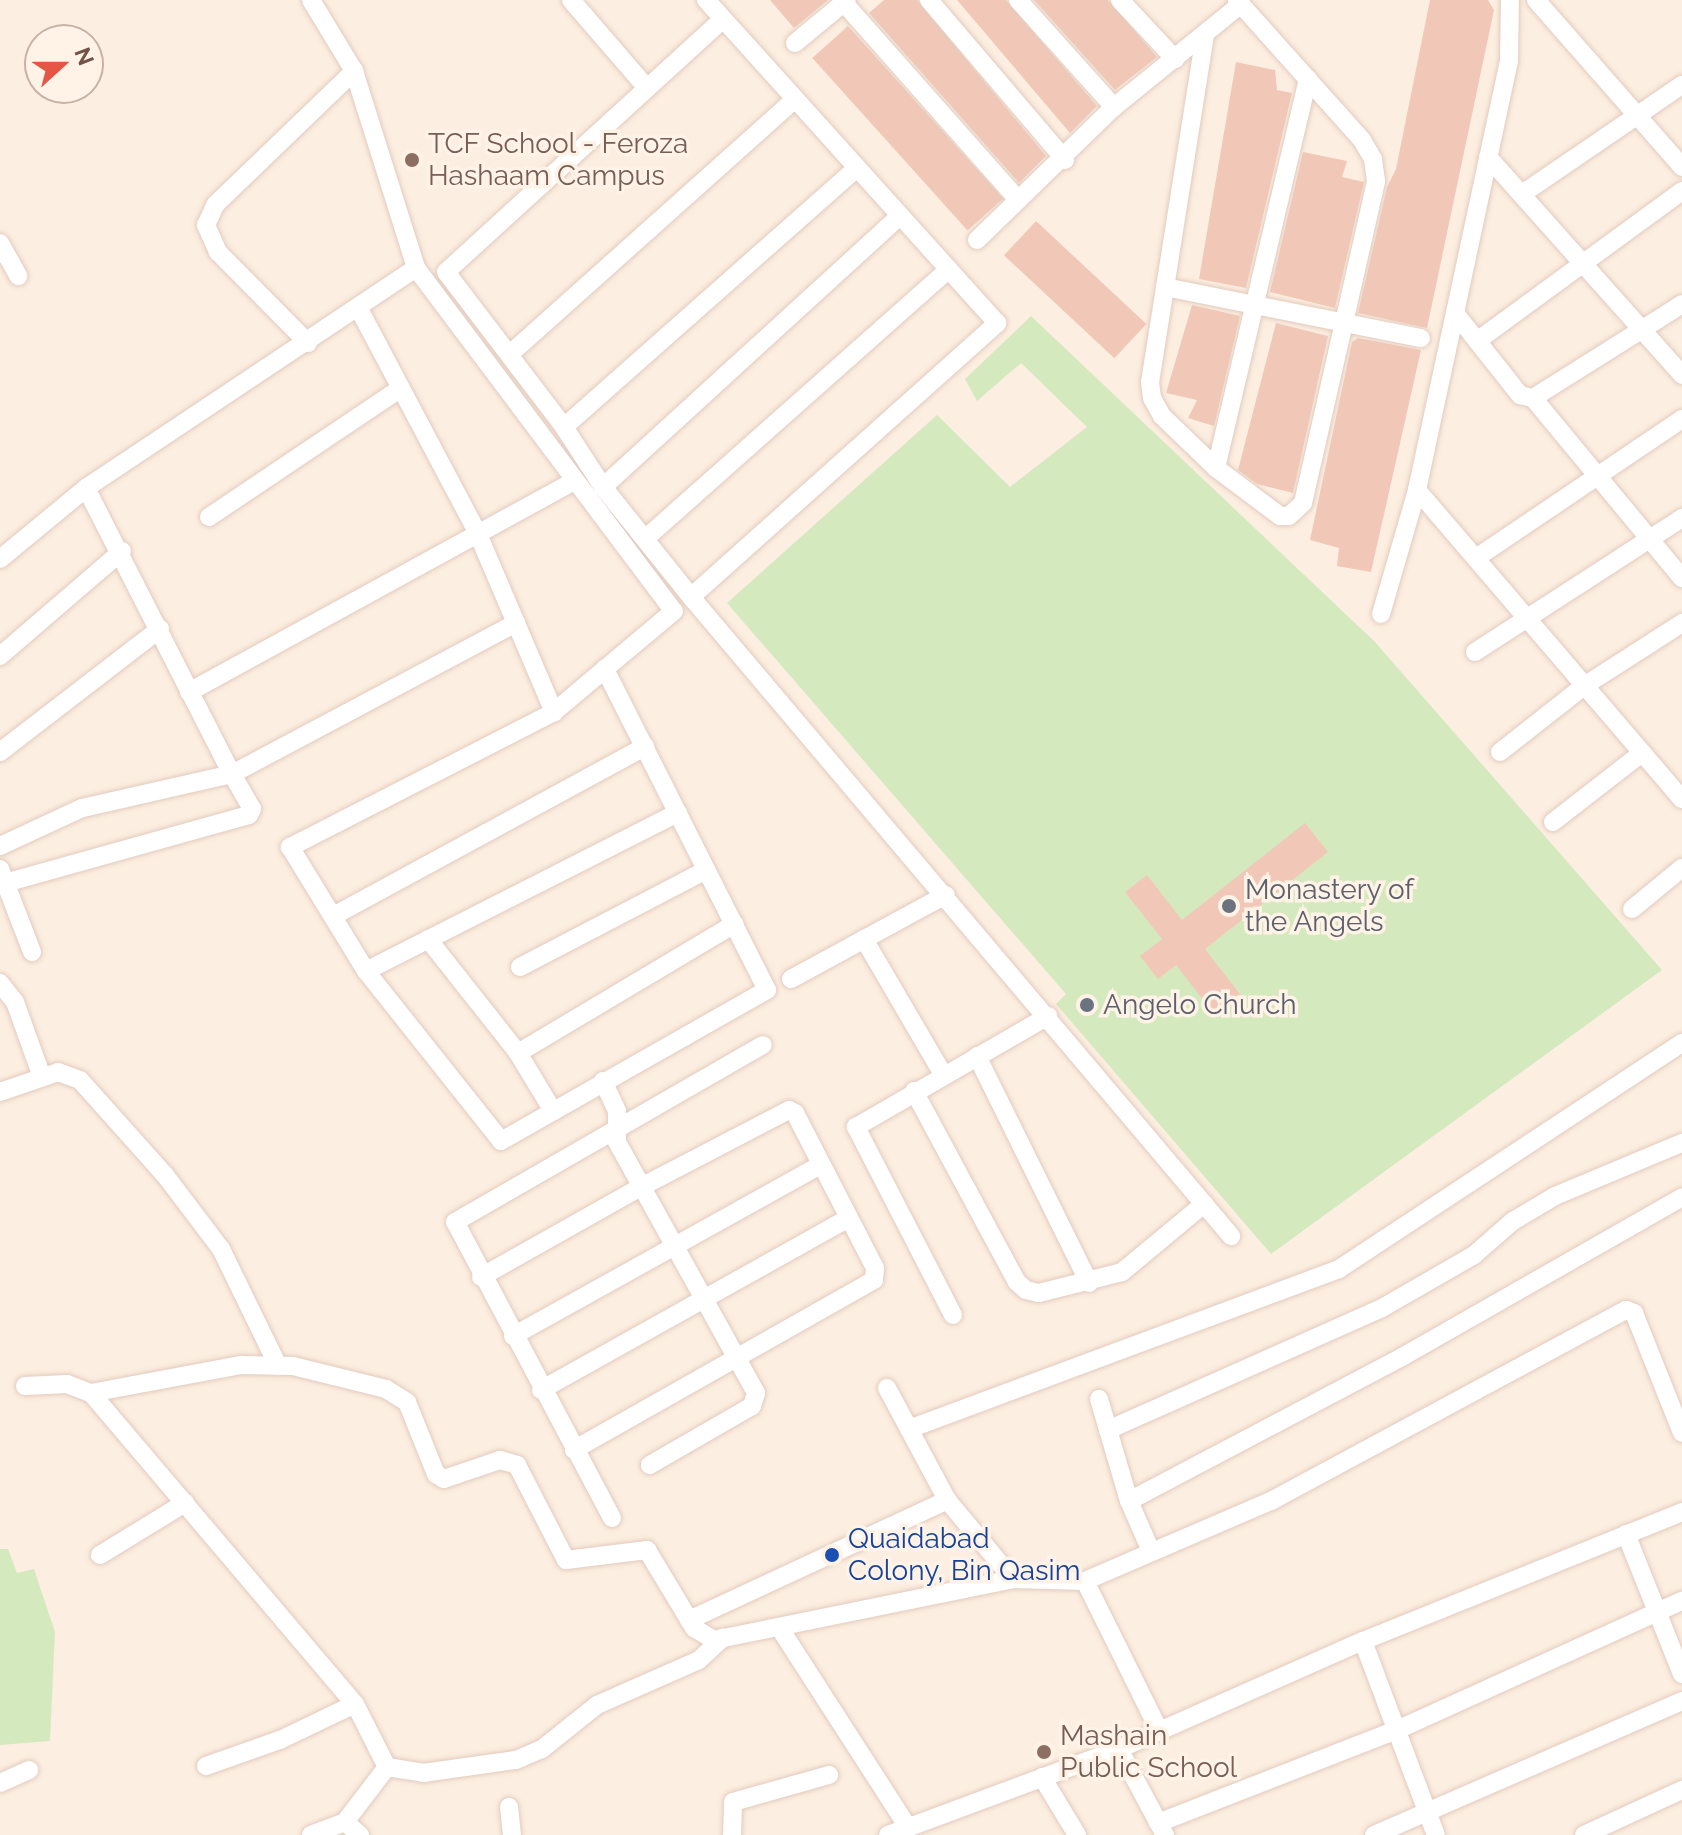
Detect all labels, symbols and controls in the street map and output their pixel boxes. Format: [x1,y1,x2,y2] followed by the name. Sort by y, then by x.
[24,24,104,104] north arrow
[69,44,100,69] text: N
[428,127,690,193] place label: TCF School - Feroza Hashaam Campus
[403,151,421,169] marker: TCF School - Feroza Hashaam Campus
[1245,873,1414,939] place label: Monastery of the Angels
[1220,897,1238,915] marker: Monastery of the Angels
[1103,988,1297,1022] place label: Angelo Church
[1078,996,1096,1014] marker: Angelo Church
[848,1522,1080,1588] place label: Quaidabad Colony, Bin Qasim
[823,1546,841,1564] marker: Quaidabad Colony, Bin Qasim
[1060,1719,1237,1785] place label: Mashain Public School
[1035,1743,1053,1761] marker: Mashain Public School

